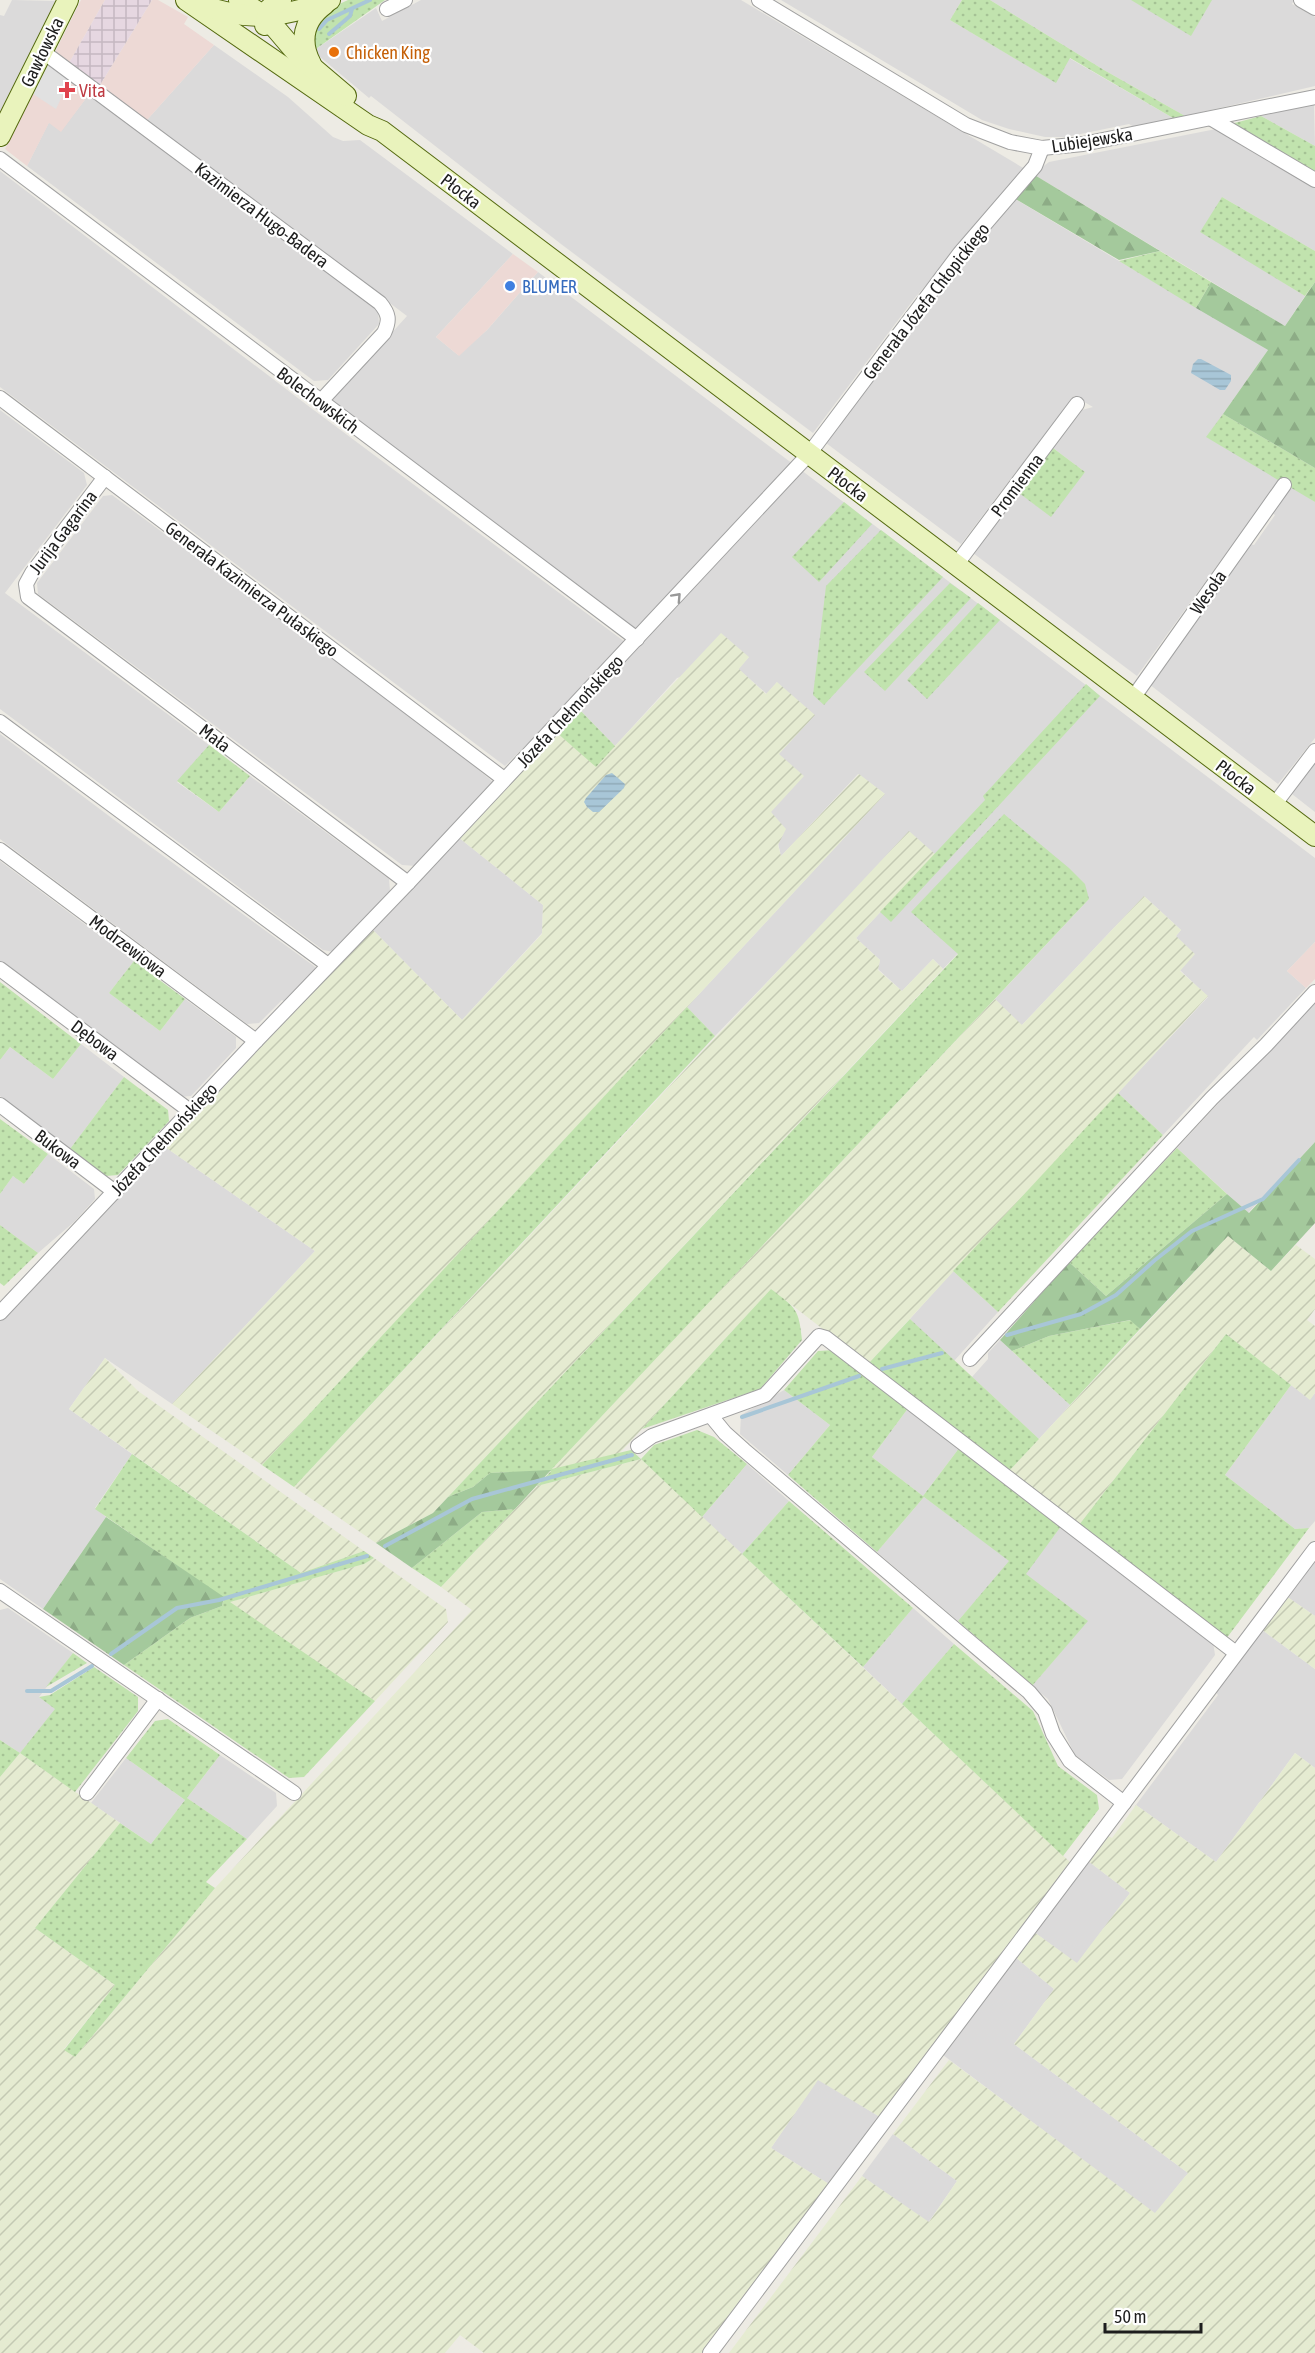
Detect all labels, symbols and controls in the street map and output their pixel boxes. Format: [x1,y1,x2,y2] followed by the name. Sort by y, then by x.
[16,14,68,90] street label: Gawłowska
[346,42,430,63] place label: Chicken King
[327,45,341,59] marker: Chicken King
[79,80,106,101] place label: Vita
[60,83,74,97] marker: Vita
[1050,123,1134,157] street label: Lubiejewska
[191,158,333,272] street label: Kazimierza Hugo-Badera
[437,169,485,213] street label: Płocka
[858,219,994,383] street label: Generała Józefa Chłopickiego
[522,276,577,297] place label: BLUMER
[503,279,517,293] marker: BLUMER
[273,362,363,438] street label: Bolechowskich
[986,449,1048,521] street label: Promienna
[824,462,872,506] street label: Płocka
[25,486,101,578] street label: Jurija Gagarina
[161,517,343,661] street label: Generała Kazimierza Pułaskiego
[1185,566,1231,618] street label: Wesoła
[670,593,681,603] one-way arrow
[512,650,628,772] street label: Józefa Chełmońskiego
[195,720,235,756] street label: Mała
[1212,755,1260,799] street label: Płocka
[85,910,171,982] street label: Modrzewiowa
[67,1015,123,1065] street label: Dębowa
[106,1078,222,1200] street label: Józefa Chełmońskiego
[31,1125,85,1173] street label: Bukowa
[1105,2296,1201,2334] scale bar
[1114,2306,1146,2327] text: 50 m

